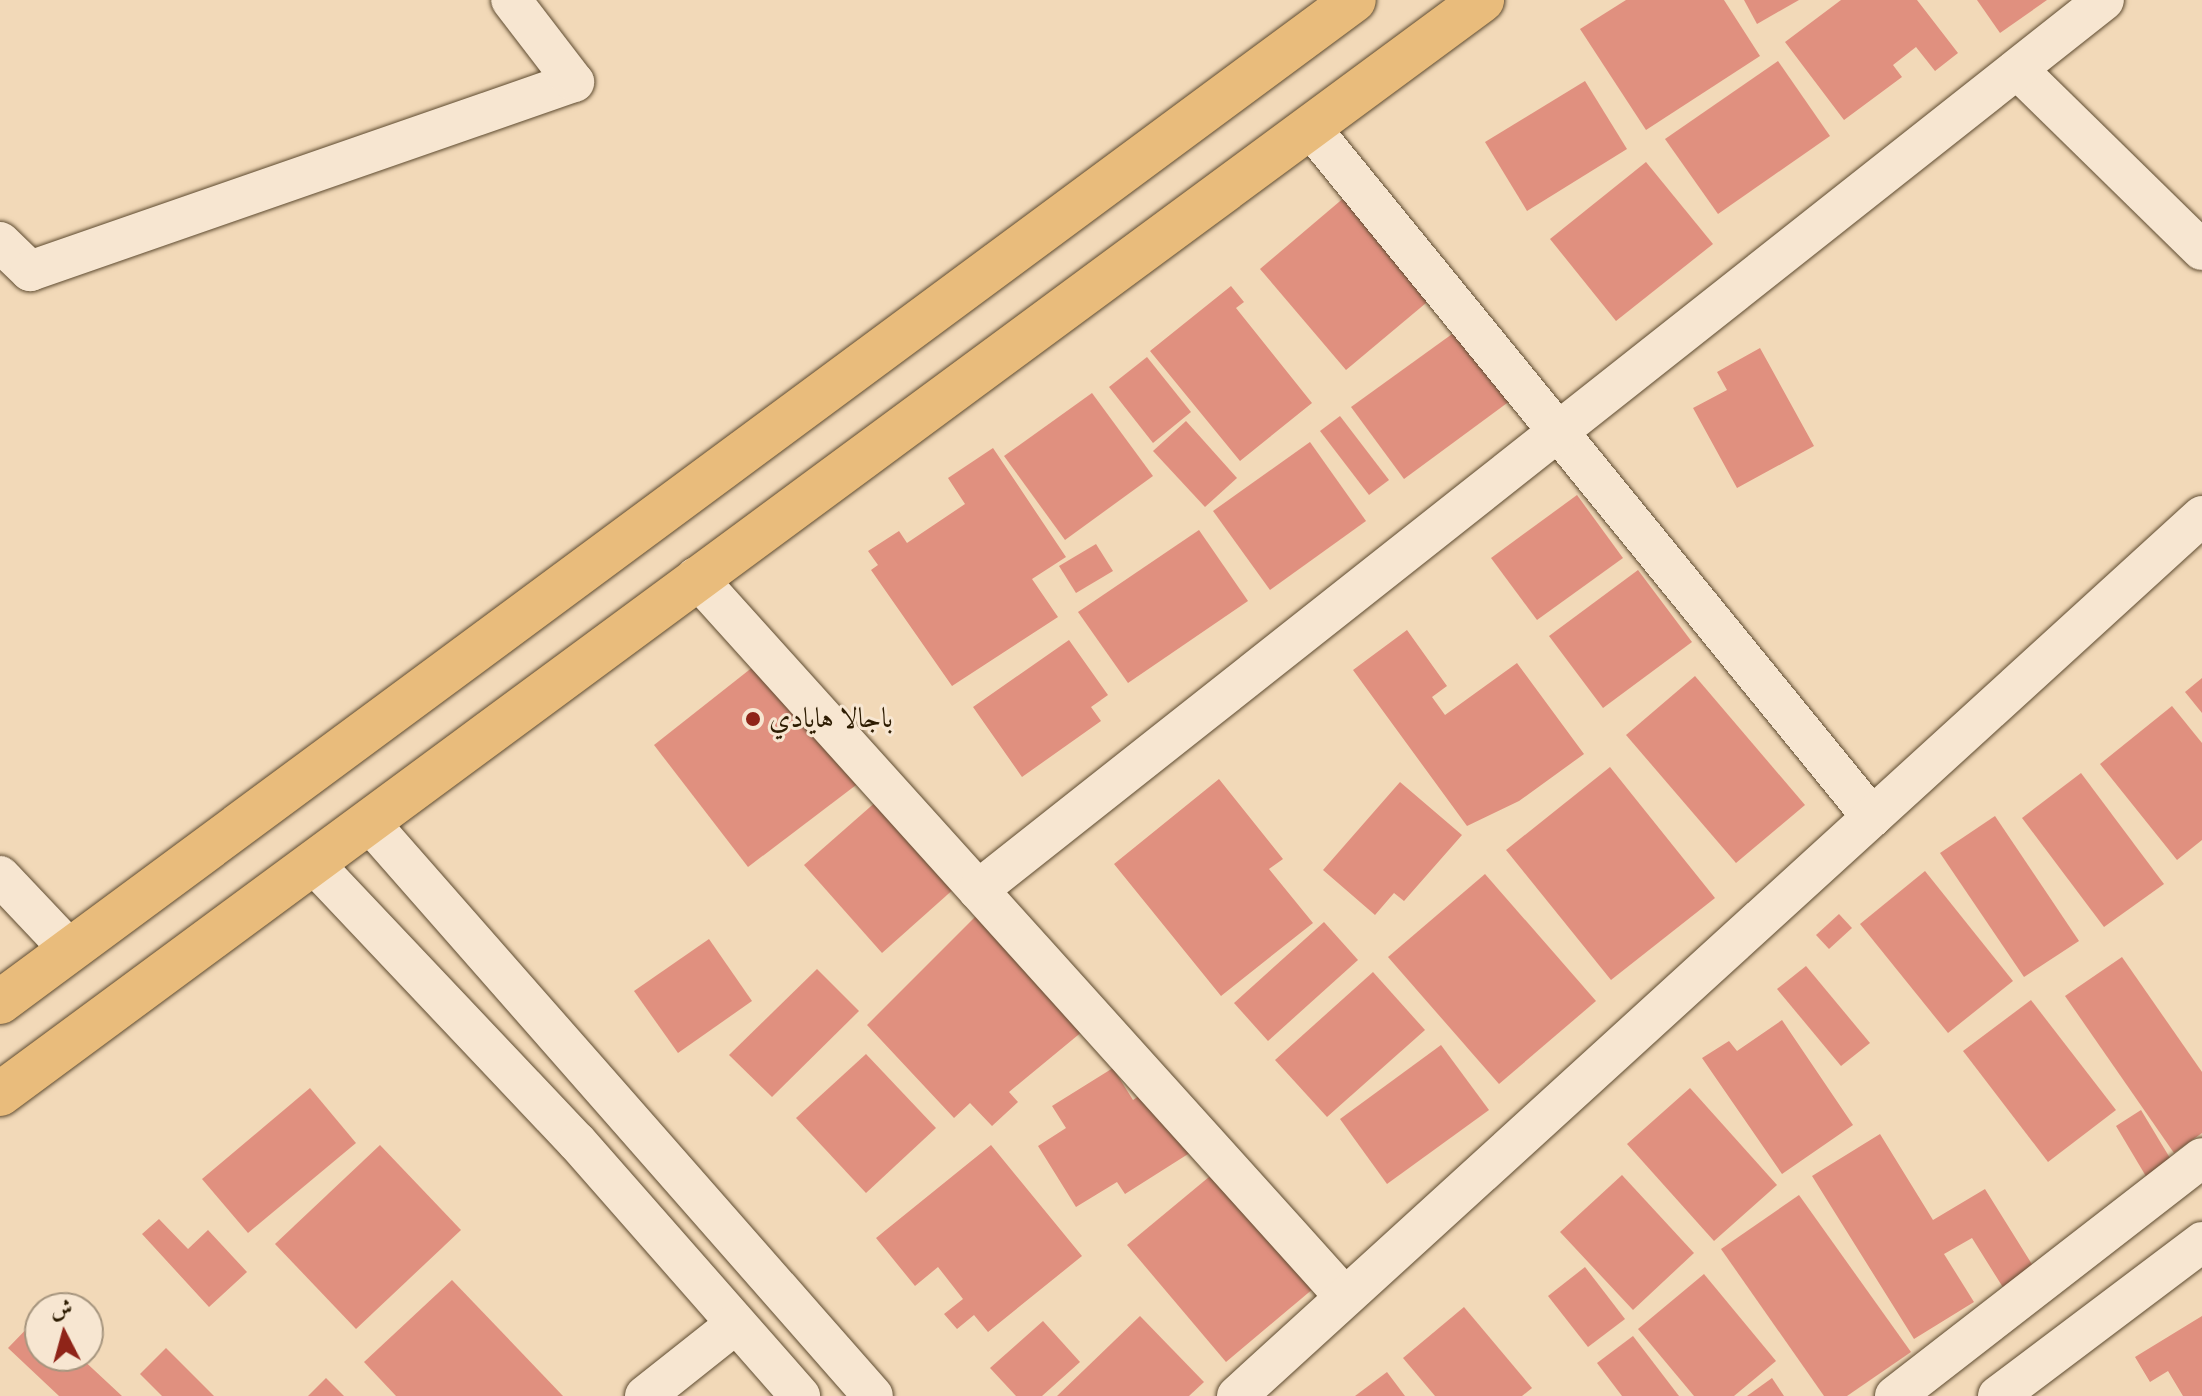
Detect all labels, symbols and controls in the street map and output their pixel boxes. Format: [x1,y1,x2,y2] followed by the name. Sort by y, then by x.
[769,702,893,736] place label: باجالا هايادي
[744,710,762,728] marker: باجالا هايادي
[24,1292,104,1372] north arrow
[49,1295,74,1324] text: ش

